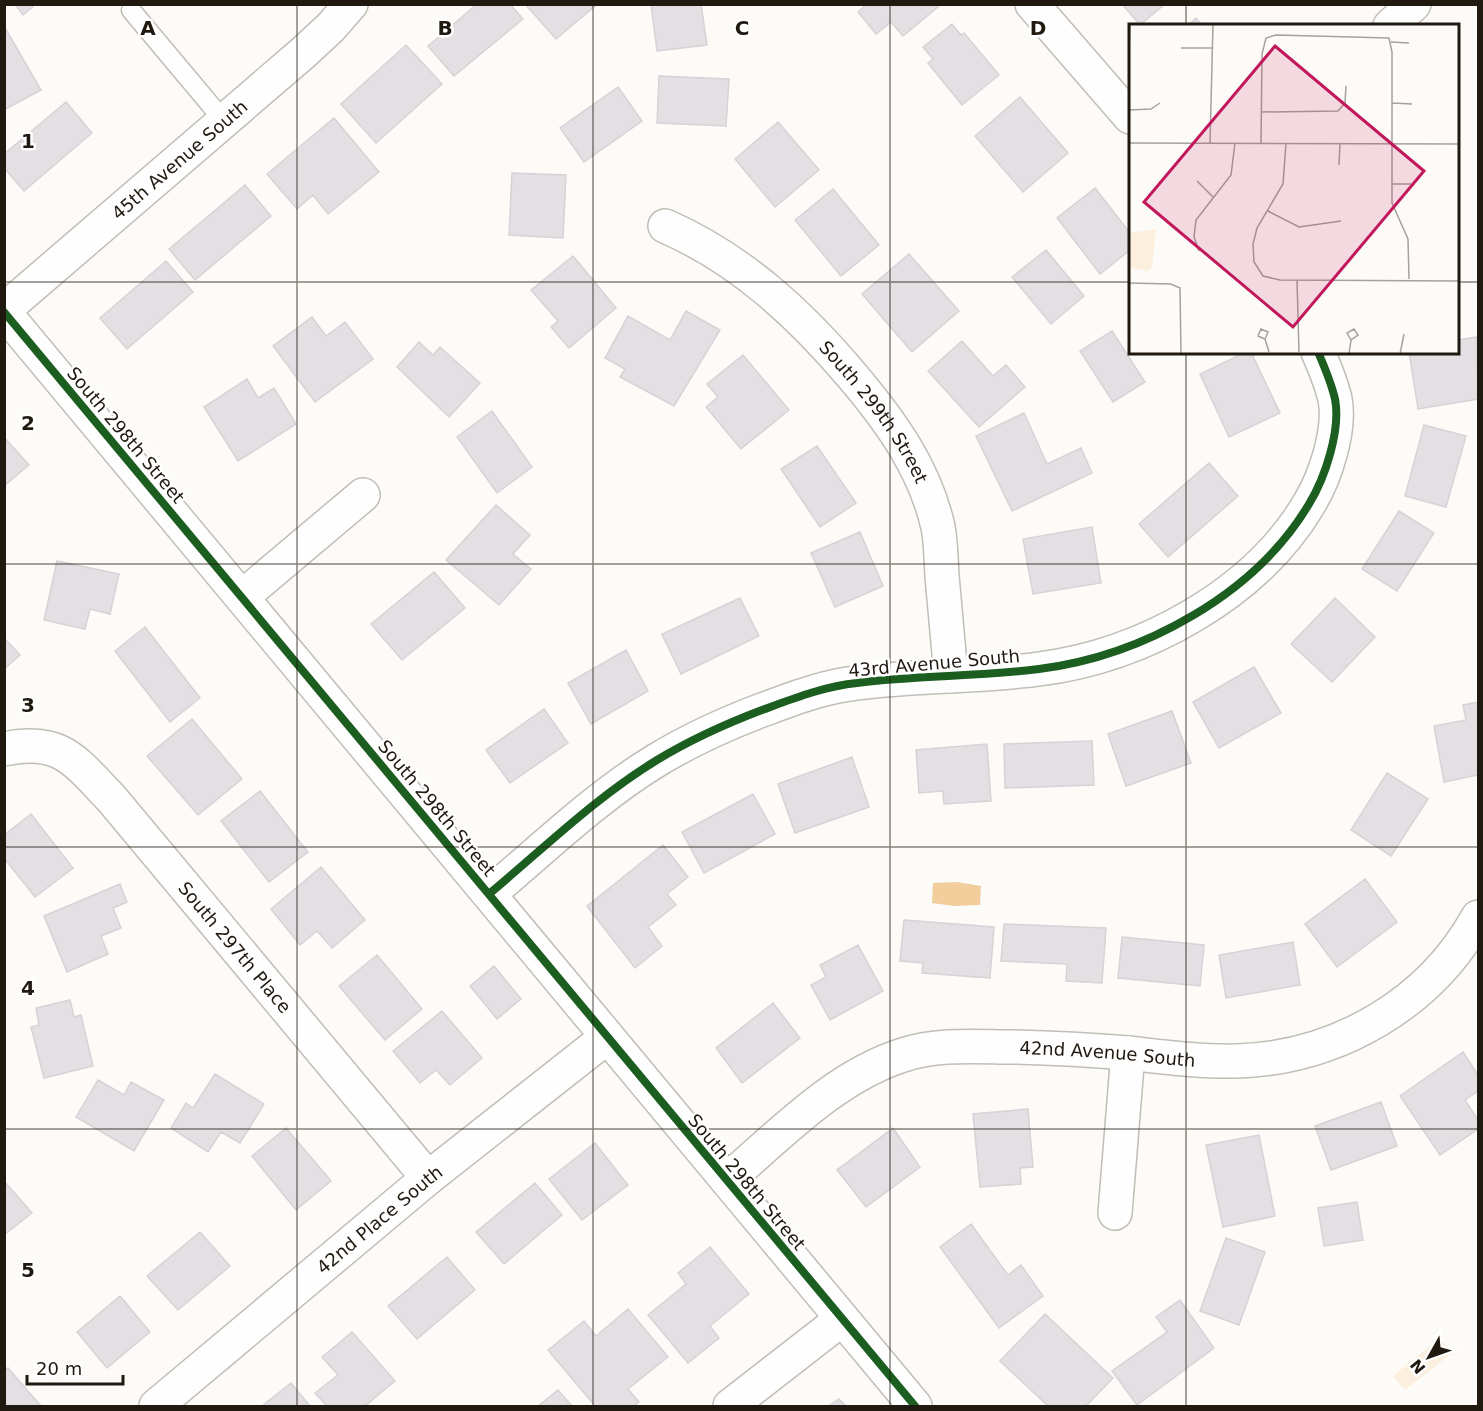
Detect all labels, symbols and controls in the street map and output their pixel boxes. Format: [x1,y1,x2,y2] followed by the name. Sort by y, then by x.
[140,16,156,40] text: A
[437,16,453,40] text: B
[735,16,749,40] text: C
[1030,16,1046,40] text: D
[1129,24,1459,354] inset map
[107,95,251,223] street label: 45th Avenue South
[21,129,35,153] text: 1
[816,336,933,486] street label: South 299th Street
[63,363,189,507] street label: South 298th Street
[21,411,35,435] text: 2
[847,645,1021,681] street label: 43rd Avenue South
[21,693,35,717] text: 3
[374,736,500,880] street label: South 298th Street
[175,877,296,1017] street label: South 297th Place
[21,976,35,1000] text: 4
[1019,1037,1196,1070] street label: 42nd Avenue South
[684,1110,810,1254] street label: South 298th Street
[312,1161,446,1278] street label: 42nd Place South
[21,1258,35,1282] text: 5
[1399,1327,1459,1387] north arrow
[27,1348,123,1386] scale bar
[1406,1355,1429,1378] text: N
[36,1358,82,1379] text: 20 m

